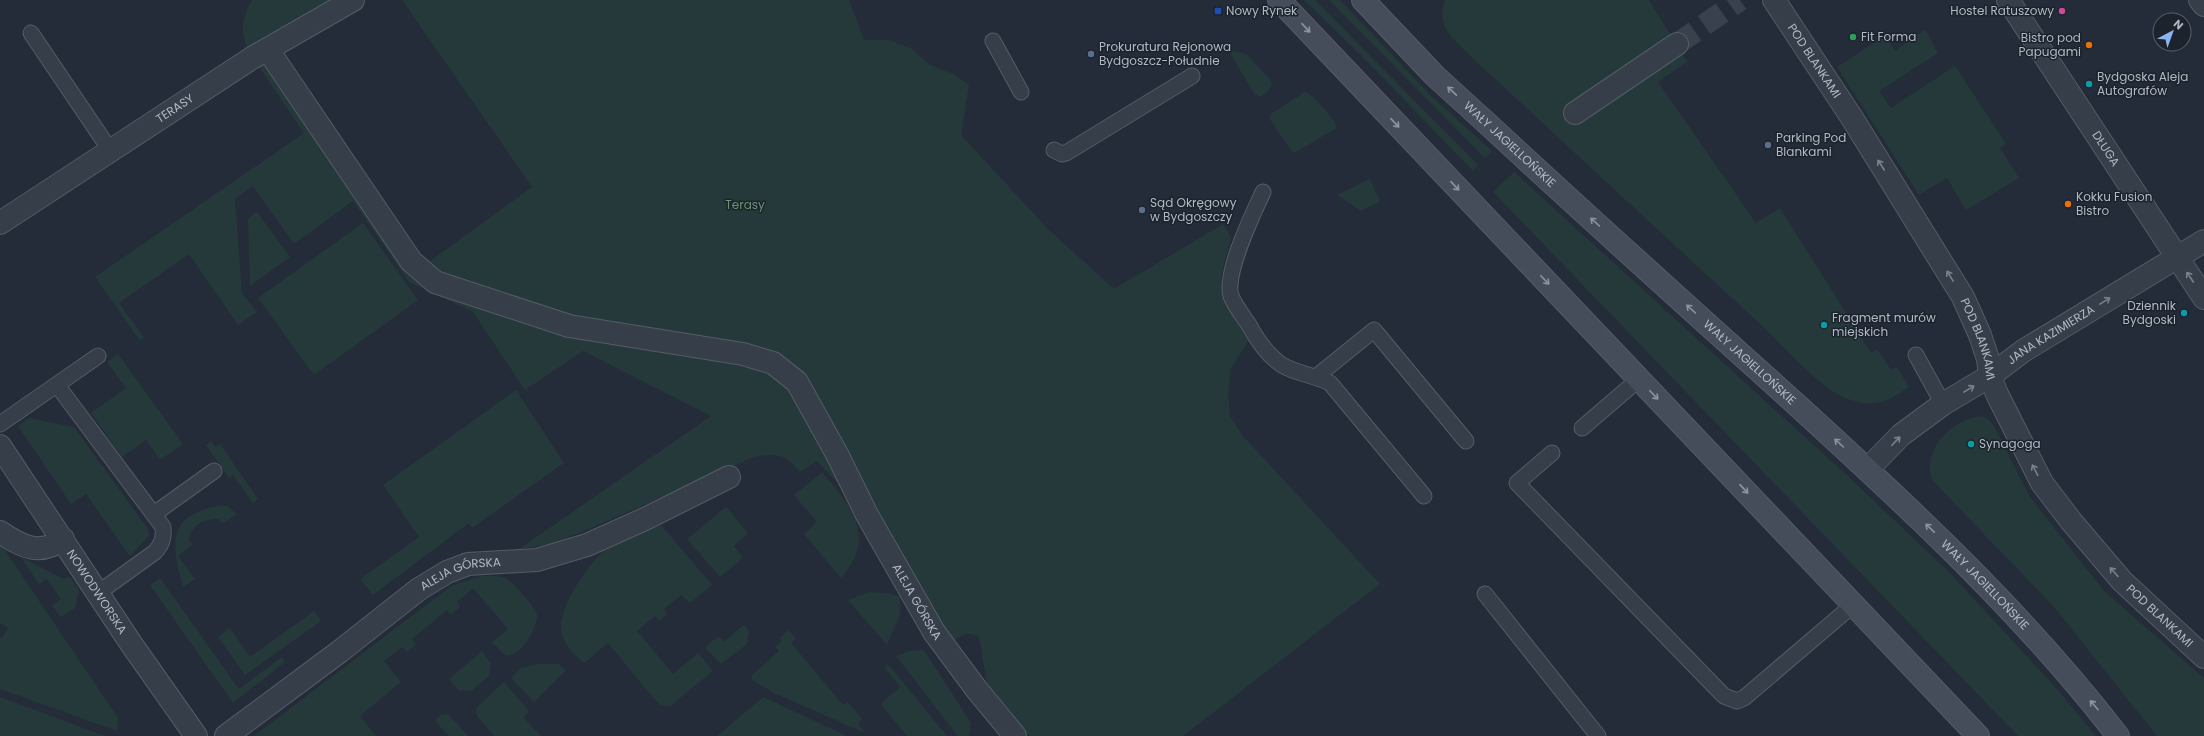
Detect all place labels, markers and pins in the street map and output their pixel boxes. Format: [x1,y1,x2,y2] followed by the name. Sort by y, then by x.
[1226,2,1298,19] place label: Nowy Rynek
[1950,2,2054,19] place label: Hostel Ratuszowy
[1213,6,1223,16] marker: Nowy Rynek
[2057,6,2067,16] marker: Hostel Ratuszowy
[1861,28,1916,45] place label: Fit Forma
[2019,29,2081,60] place label: Bistro pod Papugami
[1848,32,1858,42] marker: Fit Forma
[1099,38,1231,69] place label: Prokuratura Rejonowa Bydgoszcz-Południe
[2084,40,2094,50] marker: Bistro pod Papugami
[1086,49,1096,59] marker: Prokuratura Rejonowa Bydgoszcz-Południe
[2097,68,2188,99] place label: Bydgoska Aleja Autografów
[2084,79,2094,89] marker: Bydgoska Aleja Autografów
[1776,129,1846,160] place label: Parking Pod Blankami
[1763,140,1773,150] marker: Parking Pod Blankami
[2076,188,2152,219] place label: Kokku Fusion Bistro
[1150,194,1237,225] place label: Sąd Okręgowy w Bydgoszczy
[2063,199,2073,209] marker: Kokku Fusion Bistro
[1137,205,1147,215] marker: Sąd Okręgowy w Bydgoszczy
[2123,297,2177,328] place label: Dziennik Bydgoski
[2179,308,2189,318] marker: Dziennik Bydgoski
[1832,309,1936,340] place label: Fragment murów miejskich
[1819,320,1829,330] marker: Fragment murów miejskich
[1979,435,2041,452] place label: Synagoga
[1966,439,1976,449] marker: Synagoga

